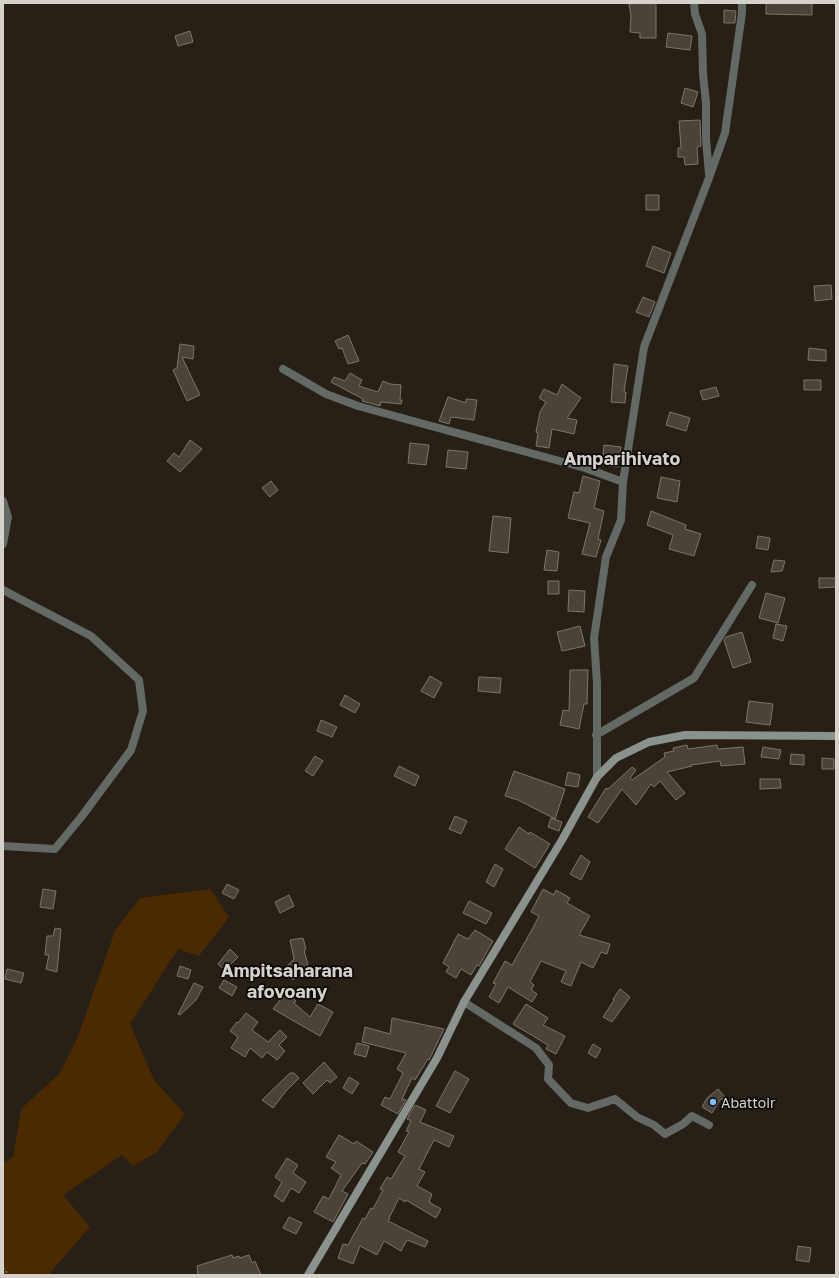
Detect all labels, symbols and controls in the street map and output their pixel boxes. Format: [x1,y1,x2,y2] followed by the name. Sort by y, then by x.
[564,447,680,469] district label: Amparihivato
[221,959,353,1002] district label: Ampitsaharana afovoany
[721,1094,776,1111] place label: Abattoir
[708,1097,718,1107] marker: Abattoir

